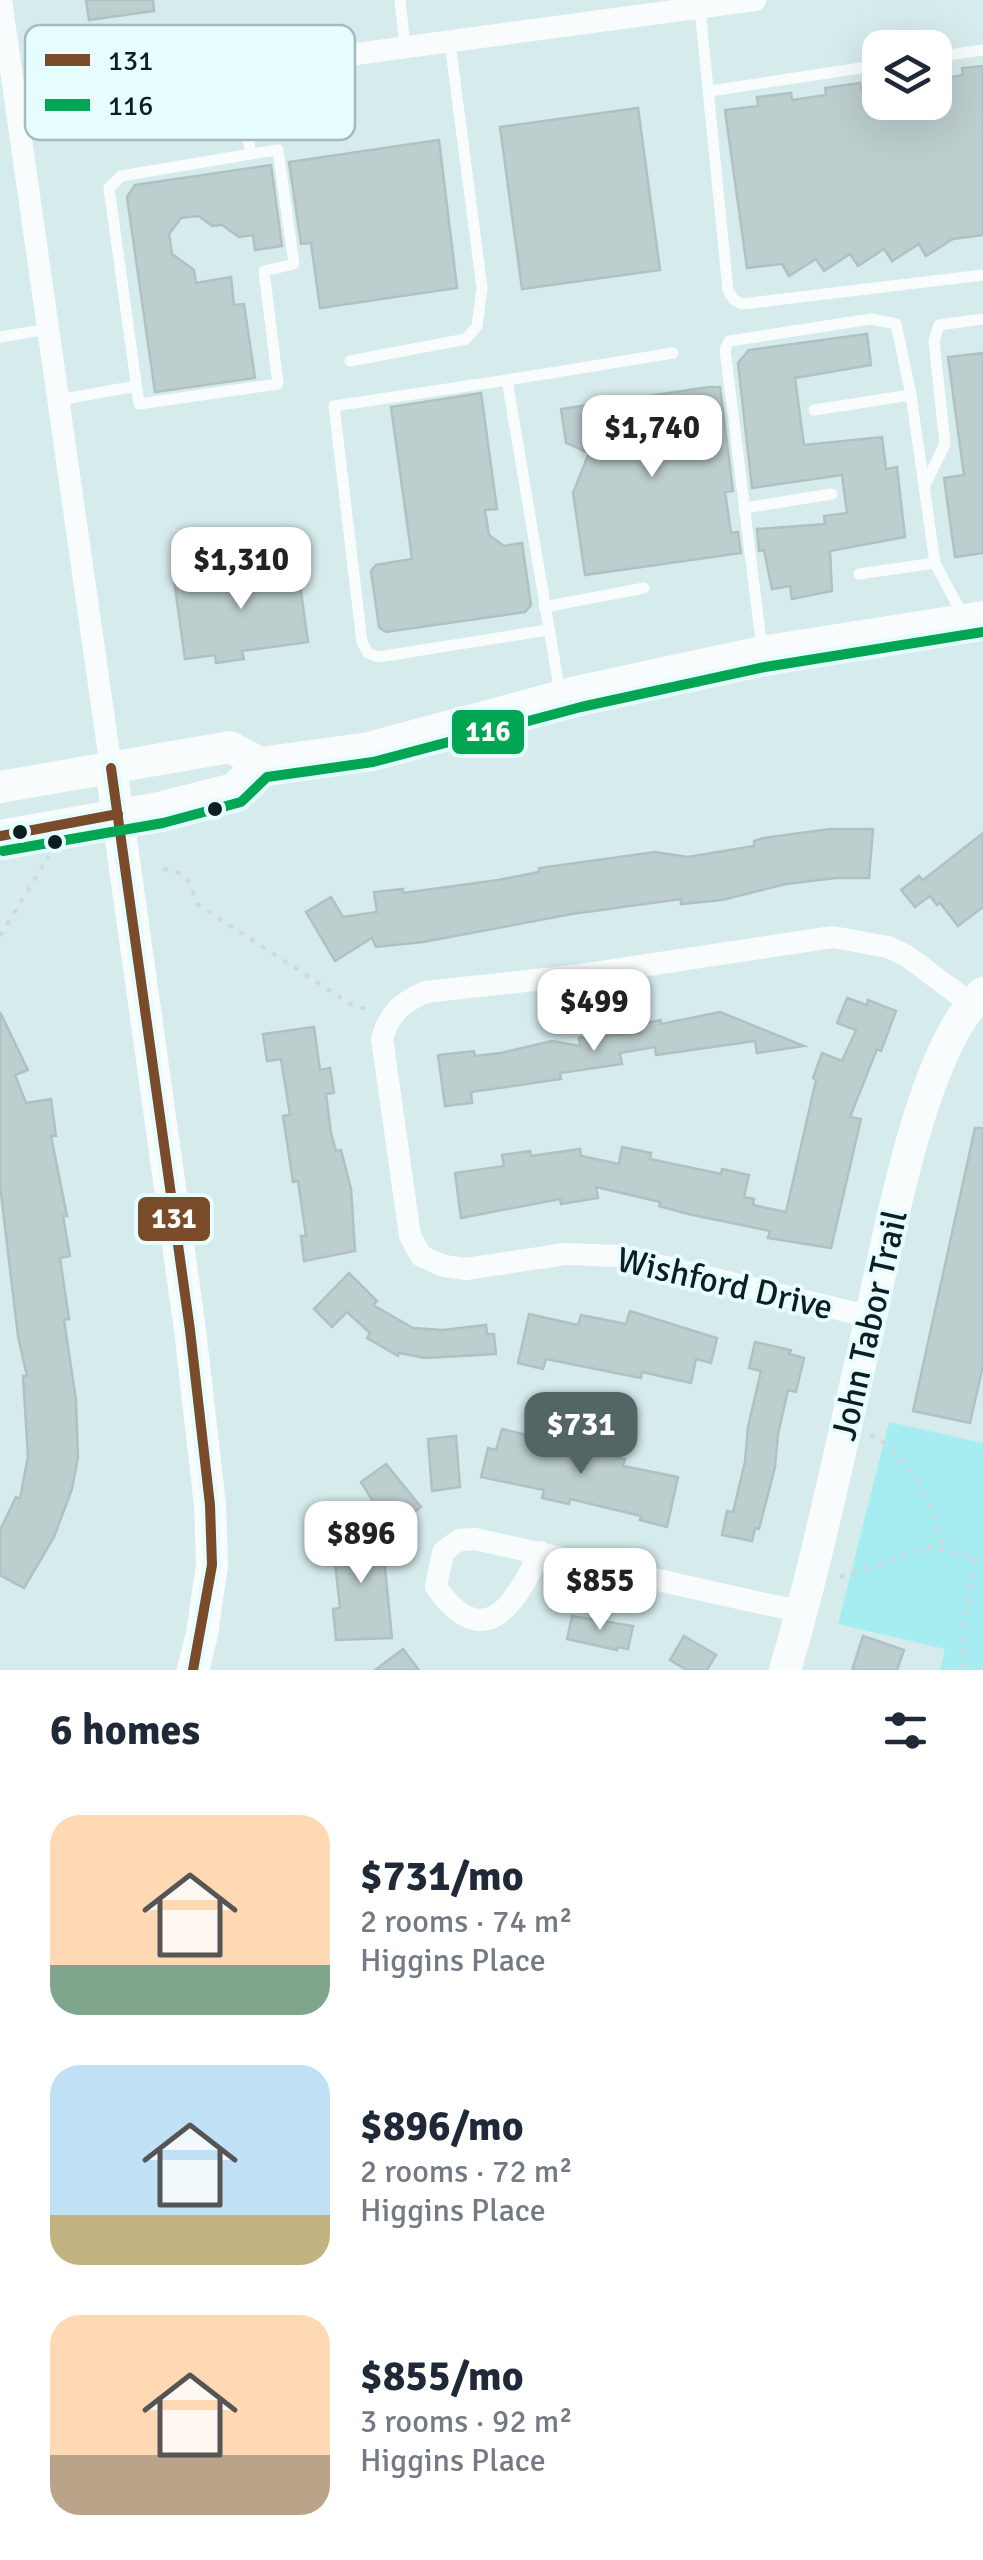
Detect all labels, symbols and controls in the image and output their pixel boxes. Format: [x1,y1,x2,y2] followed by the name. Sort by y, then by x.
[25,25,355,140] legend
[862,30,952,120] map controls
[862,30,952,120] button: layers
[108,44,153,78] text: 131
[108,89,153,123] text: 116
[571,395,733,480] pin: $1,740
[604,408,700,447] text: $1,740
[160,527,322,612] pin: $1,310
[193,540,289,579] text: $1,310
[450,708,526,756] line badge: 116
[465,715,511,749] text: 116
[205,799,225,819] unlabelled marker
[10,822,30,842] unlabelled marker
[45,832,65,852] unlabelled marker
[535,969,653,1054] pin: $499
[559,982,629,1021] text: $499
[136,1195,212,1243] line badge: 131
[151,1202,197,1236] text: 131
[822,1206,917,1444] street label: John Tabor Trail
[613,1238,837,1329] street label: Wishford Drive
[522,1392,640,1477] pin: $731
[546,1405,616,1444] text: $731
[302,1501,420,1586] pin: $896
[326,1514,396,1553] text: $896
[541,1548,659,1633] pin: $855
[565,1561,635,1600] text: $855
[878,1703,933,1758] icon: filters
[50,1705,200,1756] text: 6 homes
[360,1851,524,1902] text: $731/mo
[130,1855,250,1975] icon: home
[360,1902,573,1941] text: 2 rooms · 74 m²
[360,1941,546,1980] text: Higgins Place
[360,2101,524,2152] text: $896/mo
[130,2105,250,2225] icon: home
[360,2152,573,2191] text: 2 rooms · 72 m²
[360,2191,546,2230] text: Higgins Place
[360,2351,524,2402] text: $855/mo
[130,2355,250,2475] icon: home
[360,2402,573,2441] text: 3 rooms · 92 m²
[360,2441,546,2480] text: Higgins Place

